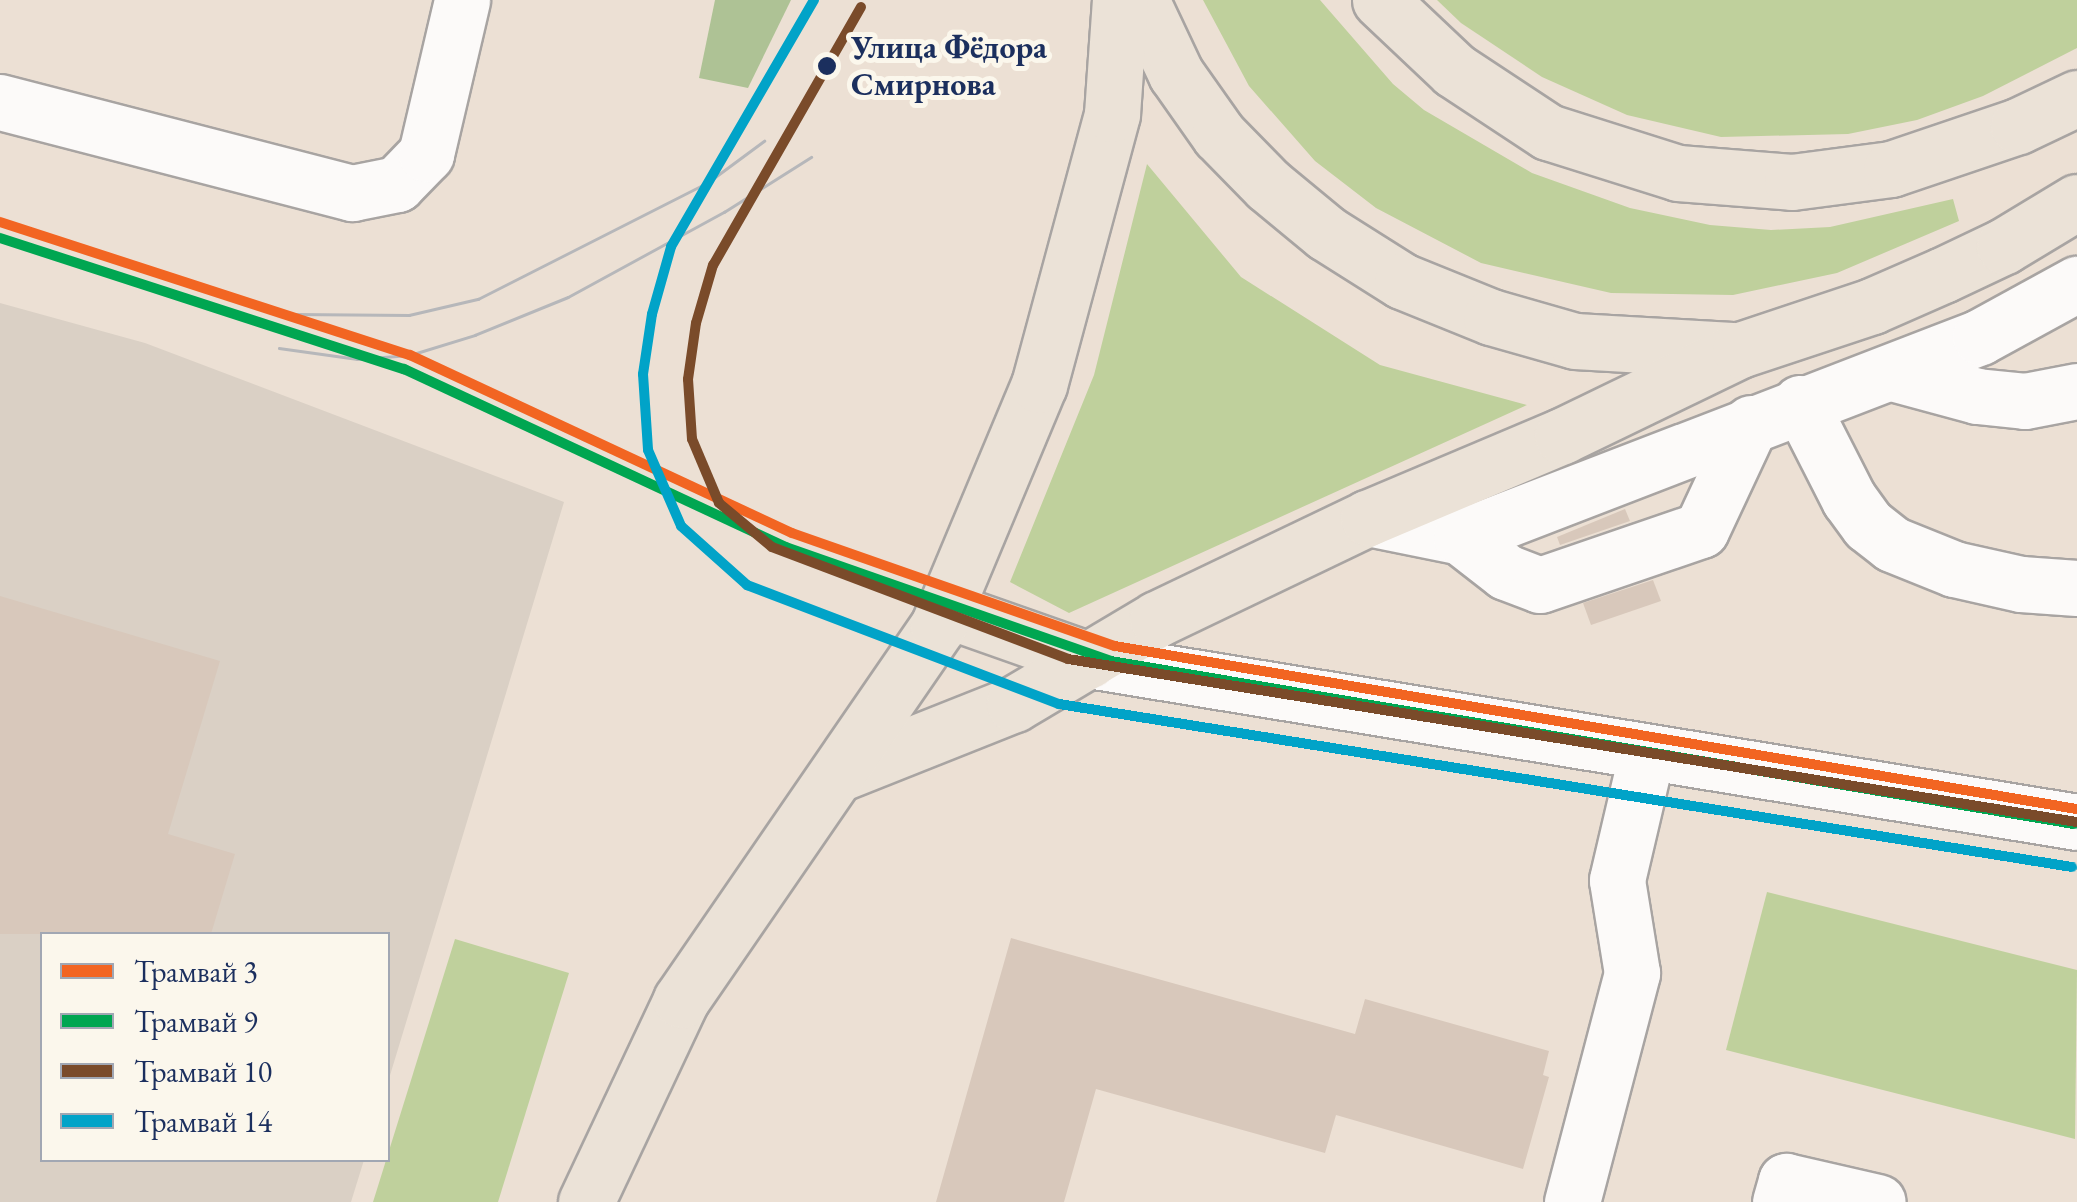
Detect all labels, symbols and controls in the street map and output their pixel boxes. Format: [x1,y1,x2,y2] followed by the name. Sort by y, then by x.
[851,29,1047,104] place label: Улица Фёдора Смирнова
[812,51,842,81] marker: Улица Фёдора Смирнова
[40,932,390,1162] legend
[134,952,258,991] text: Трамвай 3
[134,1002,258,1041] text: Трамвай 9
[134,1052,272,1091] text: Трамвай 10
[134,1102,272,1141] text: Трамвай 14

